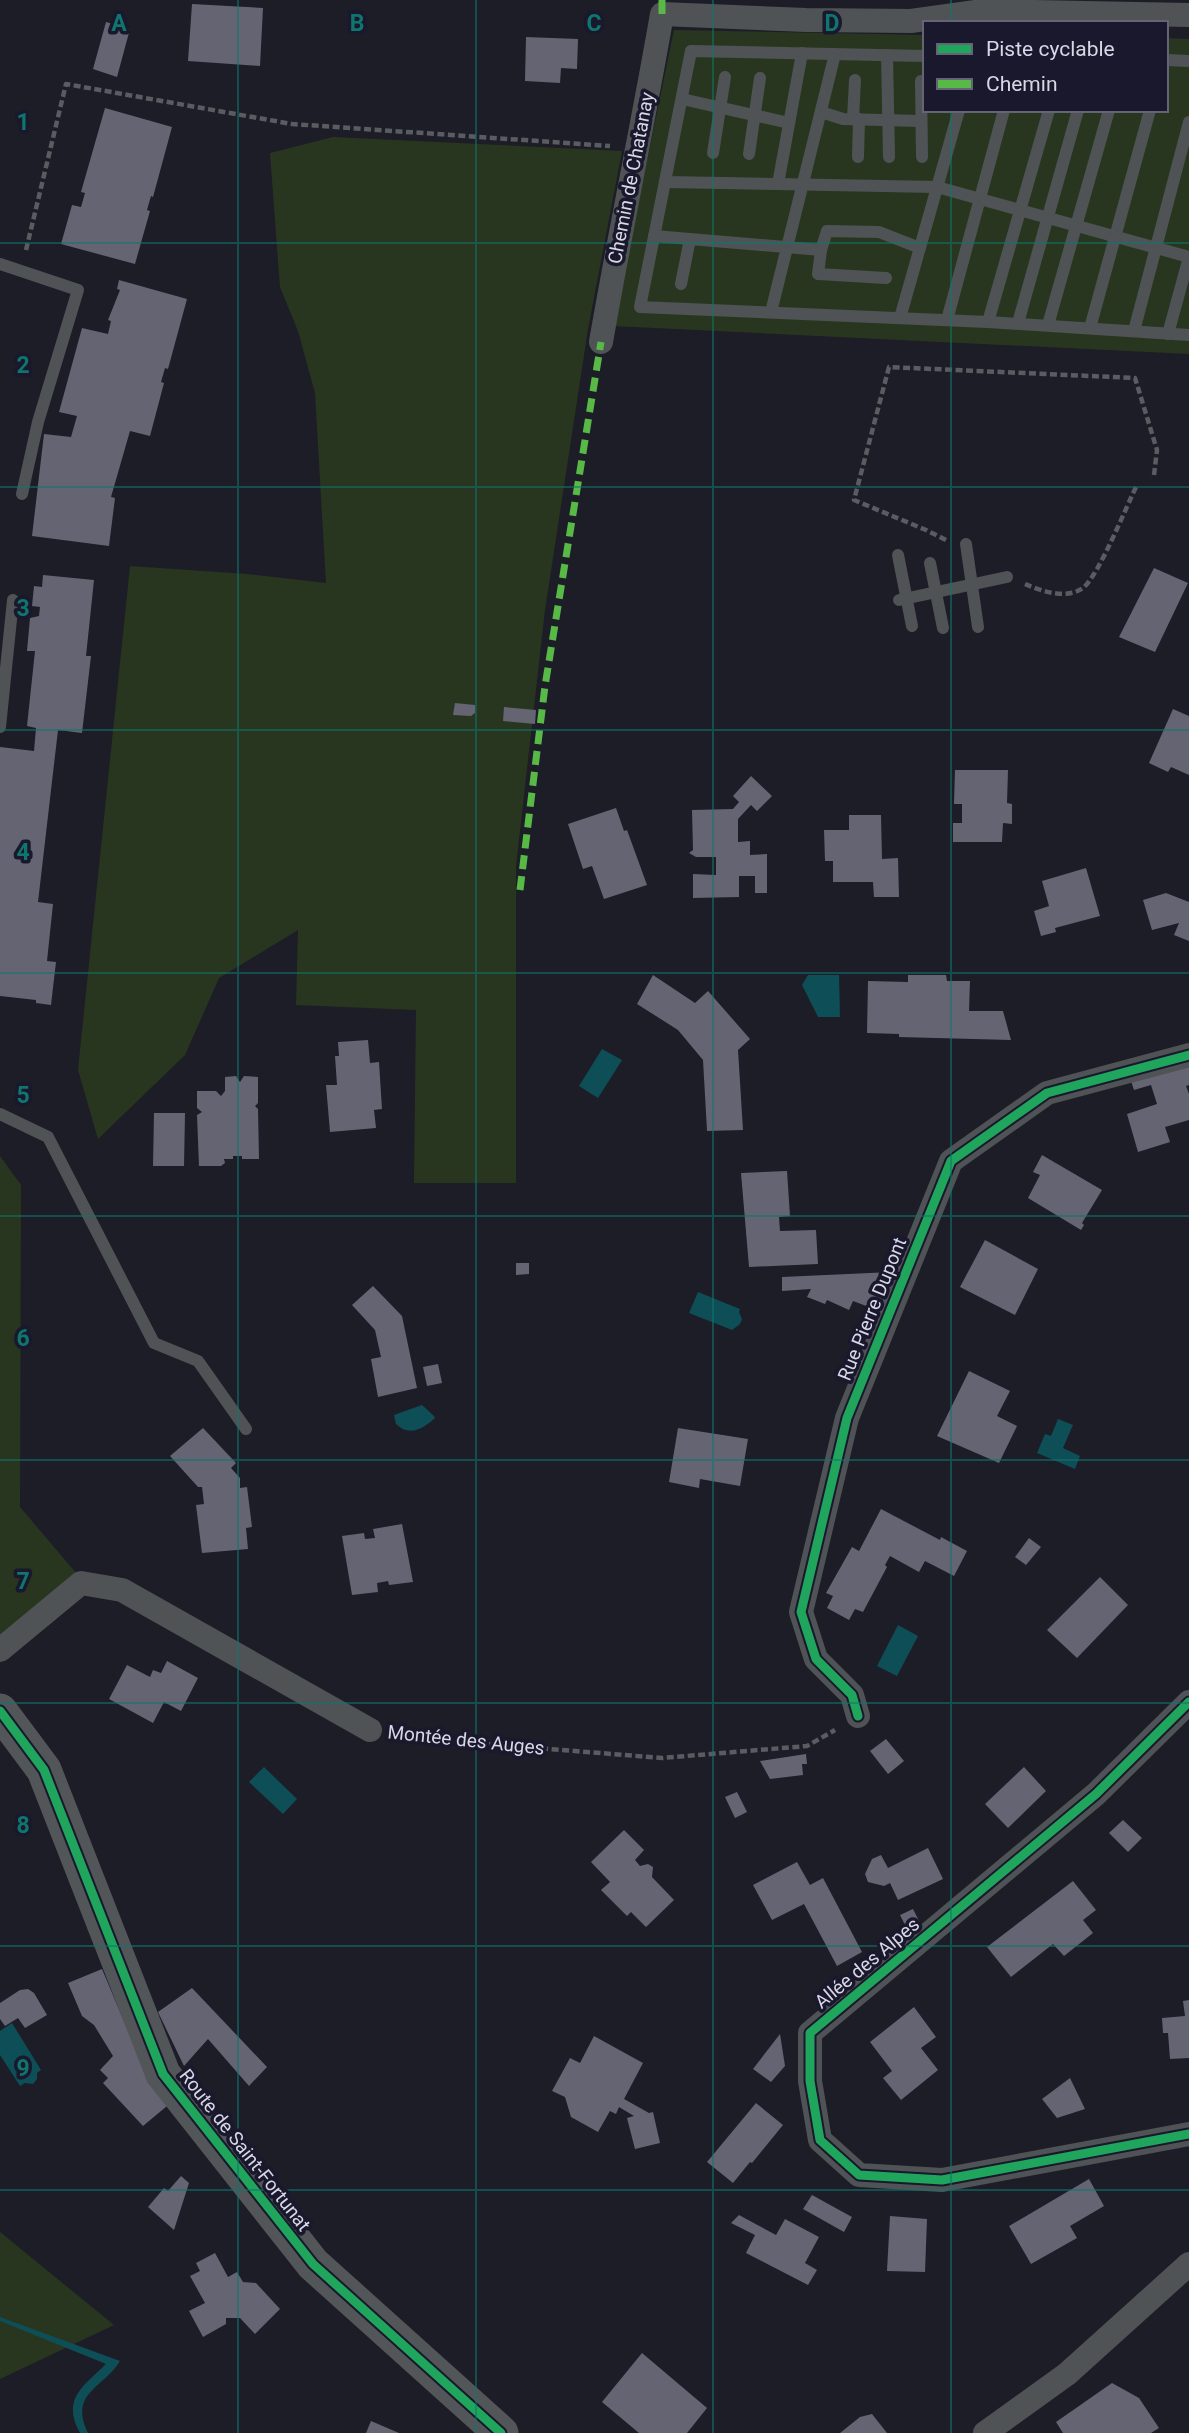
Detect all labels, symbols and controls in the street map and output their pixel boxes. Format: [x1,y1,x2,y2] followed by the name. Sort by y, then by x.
[111,10,127,37] text: A
[350,10,364,37] text: B
[586,10,602,37] text: C
[825,10,839,37] text: D
[923,21,1168,112] legend
[986,37,1115,61] text: Piste cyclable
[986,72,1058,96] text: Chemin
[603,90,659,266] street label: Chemin de Chatanay
[16,109,30,136] text: 1
[16,352,30,379] text: 2
[16,595,30,622] text: 3
[16,839,30,866] text: 4
[16,1082,30,1109] text: 5
[833,1234,911,1384] street label: Rue Pierre Dupont
[16,1325,30,1352] text: 6
[16,1568,30,1595] text: 7
[386,1720,546,1760] street label: Montée des Auges
[16,1812,30,1839] text: 8
[810,1913,924,2013] street label: Allée des Alpes
[16,2055,30,2082] text: 9
[175,2064,315,2236] street label: Route de Saint-Fortunat

